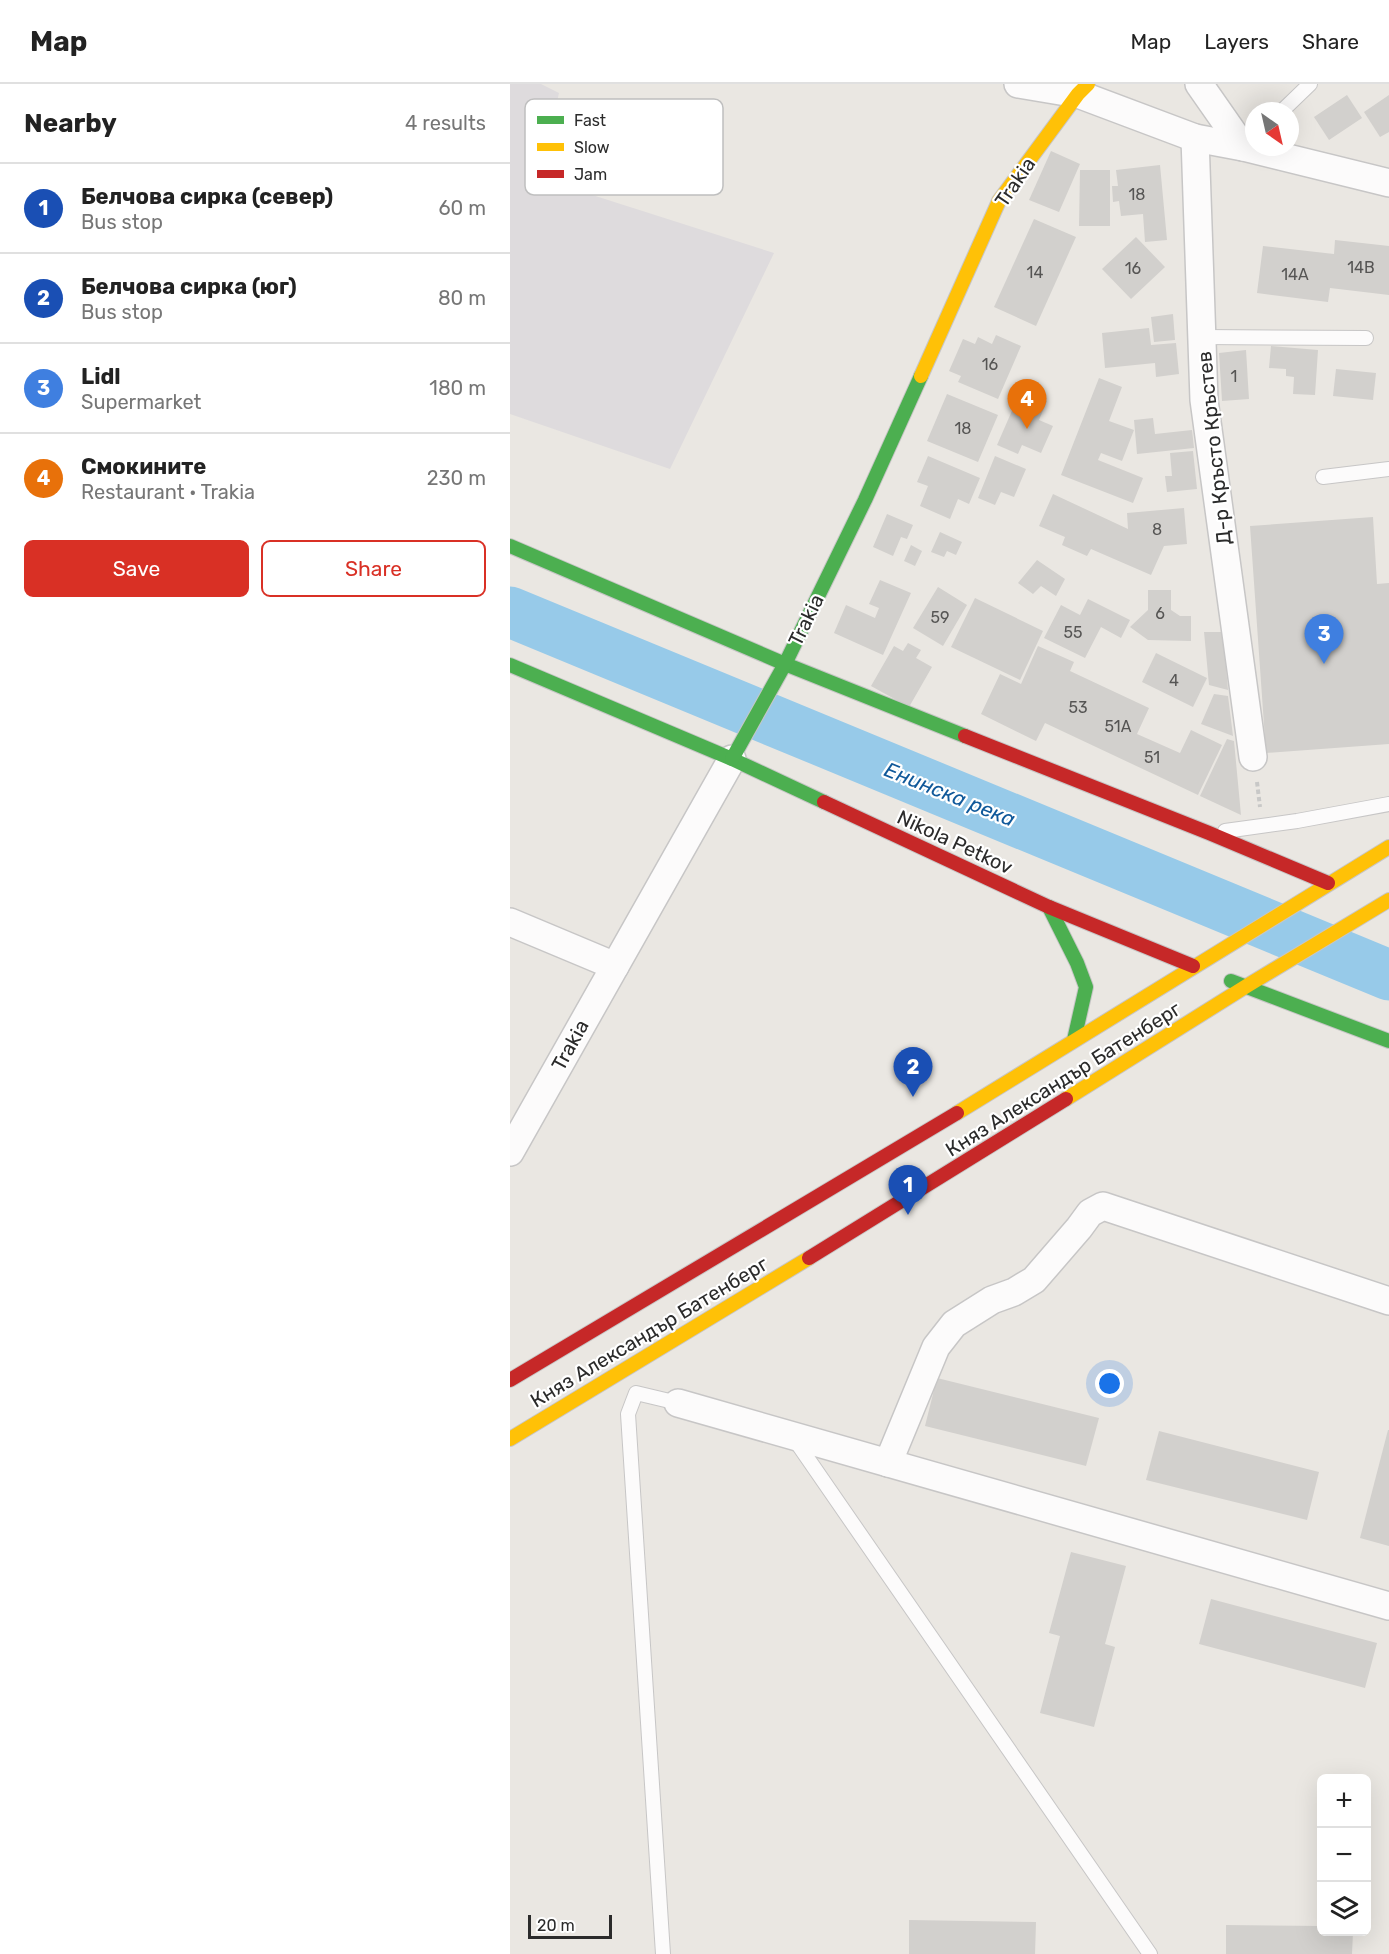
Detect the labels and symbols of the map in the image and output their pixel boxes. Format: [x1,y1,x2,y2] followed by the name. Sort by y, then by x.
[525,99,723,195] legend
[1245,102,1299,156] north arrow
[574,111,606,130] text: Fast
[574,138,610,157] text: Slow
[990,153,1040,211] street label: Trakia
[574,165,607,184] text: Jam
[1128,185,1146,204] house number: 18
[1347,258,1375,277] house number: 14B
[1125,259,1142,278] house number: 16
[1027,263,1043,282] house number: 14
[1281,265,1309,284] house number: 14A
[1192,350,1236,546] street label: Д-р Кръсто Кръстев
[982,355,999,374] house number: 16
[1231,367,1237,386] house number: 1
[1008,380,1046,429] pin: 4
[954,419,972,438] house number: 18
[1152,520,1162,539] house number: 8
[783,590,829,650] street label: Trakia
[1155,604,1165,623] house number: 6
[931,608,950,627] house number: 59
[1304,614,1344,664] pin: 3
[1063,623,1083,642] house number: 55
[1169,671,1179,690] house number: 4
[1068,698,1088,717] house number: 53
[1105,717,1132,736] house number: 51A
[1144,748,1160,767] house number: 51
[881,756,1019,832] water label: Енинска река
[893,805,1017,879] street label: Nikola Petkov
[941,996,1185,1161] street label: Княз Александър Батенберг
[546,1015,594,1075] street label: Trakia
[894,1048,932,1097] pin: 2
[888,1166,928,1215] pin: 1
[526,1251,772,1413] street label: Княз Александър Батенберг
[1095,1369,1124,1398] your location
[528,1912,612,1940] scale bar

